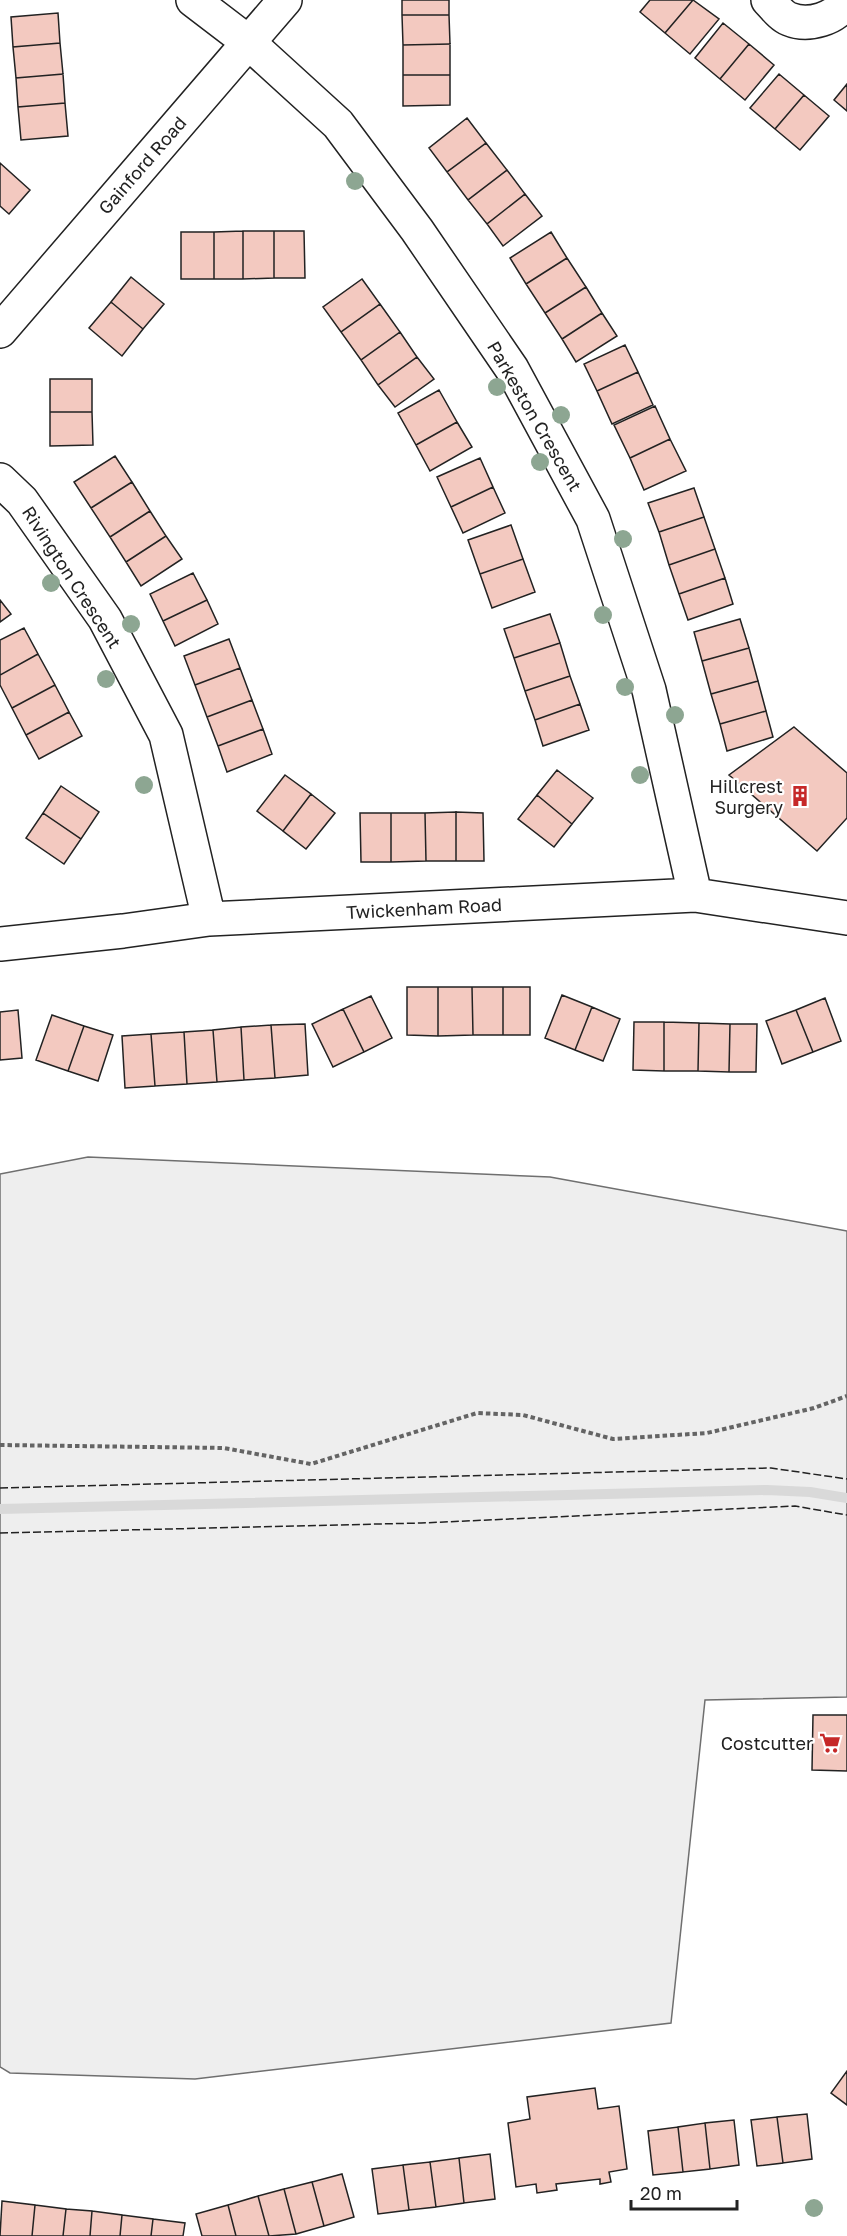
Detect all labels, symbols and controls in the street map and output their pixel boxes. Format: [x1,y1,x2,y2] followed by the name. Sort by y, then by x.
[94,112,190,218] street label: Gainford Road
[483,337,587,495] street label: Parkeston Crescent
[18,502,126,652] street label: Rivington Crescent
[709,775,783,818] place label: Hillcrest Surgery
[788,784,812,808] building icon: Hillcrest Surgery
[346,893,502,923] street label: Twickenham Road
[818,1731,842,1755] supermarket icon: Costcutter
[721,1732,813,1754] place label: Costcutter
[631,2173,738,2211] scale bar
[640,2182,682,2204] text: 20 m

